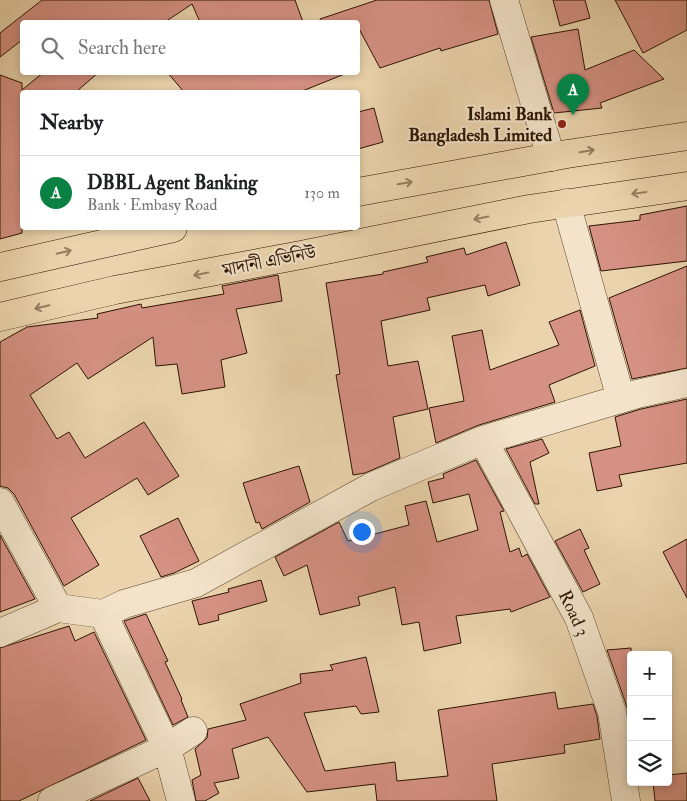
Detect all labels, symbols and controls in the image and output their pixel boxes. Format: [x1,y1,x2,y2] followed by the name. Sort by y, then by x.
[20,20,360,75] search box
[38,34,66,62] icon: search
[78,36,166,60] text: Search here
[557,74,589,115] pin: A
[408,103,552,147] place label: Islami Bank Bangladesh Limited
[40,109,103,136] text: Nearby
[556,118,568,130] marker: Islami Bank Bangladesh Limited
[579,145,595,155] one-way arrow
[87,171,257,195] text: DBBL Agent Banking
[397,178,413,187] one-way arrow
[51,183,61,203] text: A
[304,183,340,203] text: 130 m
[631,188,647,198] one-way arrow
[87,195,217,215] text: Bank · Embasy Road
[473,214,489,224] one-way arrow
[219,241,319,282] street label: মাদানী এভিনিউ
[56,247,72,256] one-way arrow
[194,269,210,279] one-way arrow
[35,303,51,312] one-way arrow
[349,519,375,545] your location
[553,586,594,640] street label: Road 3
[627,651,672,786] map controls
[627,651,672,696] button: +
[627,696,672,741] button: −
[627,741,672,786] button: layers

